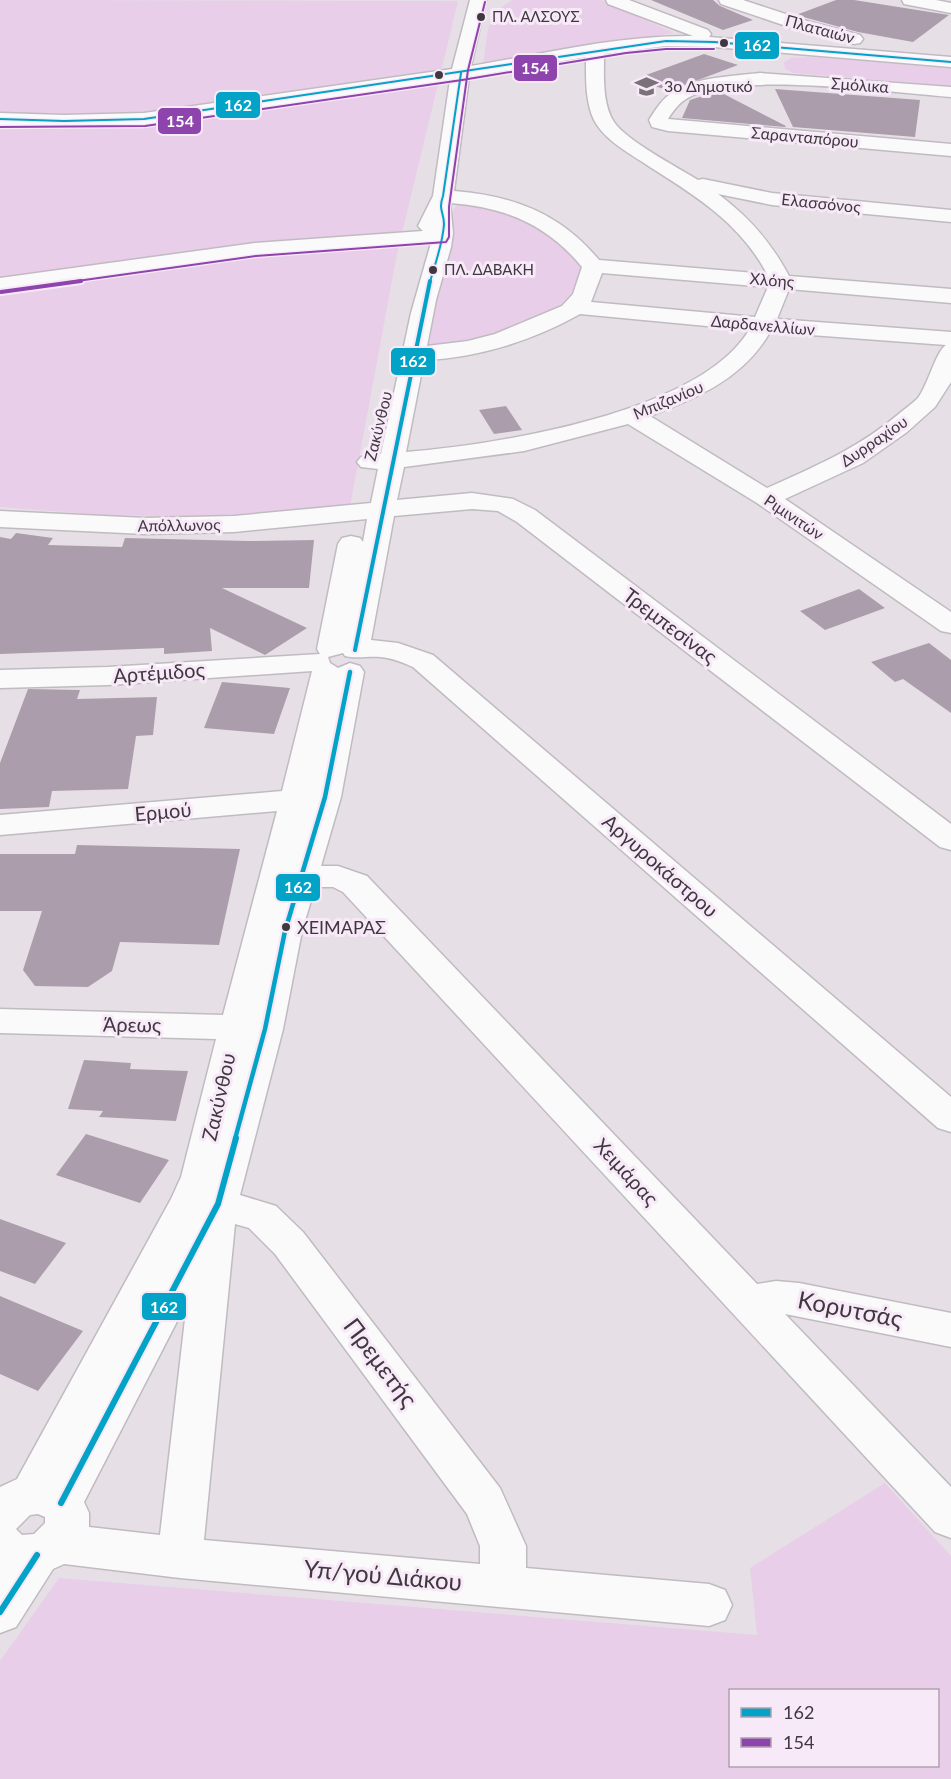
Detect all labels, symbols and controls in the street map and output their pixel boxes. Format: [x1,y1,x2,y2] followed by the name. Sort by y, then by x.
[492,7,580,25] place label: ΠΛ. ΑΛΣΟΥΣ
[783,10,857,47] street label: Πλαταιών
[475,11,487,23] marker: ΠΛ. ΑΛΣΟΥΣ
[734,31,780,60] line badge: 162
[743,35,771,54] text: 162
[718,37,730,49] unlabelled marker
[513,54,558,82] line badge: 154
[521,58,549,77] text: 154
[433,69,445,81] unlabelled marker
[633,73,659,99] school or university icon: 3ο Δημοτικό
[831,73,890,96] street label: Σμόλικα
[664,76,753,95] place label: 3ο Δημοτικό
[215,91,261,119] line badge: 162
[224,95,252,114] text: 162
[157,107,202,135] line badge: 154
[166,111,194,130] text: 154
[751,122,859,151] street label: Σαρανταπόρου
[780,189,862,216] street label: Ελασσόνος
[444,260,534,278] place label: ΠΛ. ΔΑΒΑΚΗ
[427,264,439,276] marker: ΠΛ. ΔΑΒΑΚΗ
[749,268,796,291] street label: Χλόης
[710,310,816,339] street label: Δαρδανελλίων
[390,347,436,376] line badge: 162
[399,351,427,370] text: 162
[630,376,706,423] street label: Μπιζανίου
[360,389,395,463] street label: Ζακύνθου
[837,411,911,470] street label: Δυρραχίου
[761,490,827,543] street label: Ριμινιτών
[137,514,221,535] street label: Απόλλωνος
[619,582,722,668] street label: Τρεμπεσίνας
[112,657,205,687] street label: Αρτέμιδος
[134,797,192,825] street label: Ερμού
[598,809,723,922] street label: Αργυροκάστρου
[275,873,321,902] line badge: 162
[284,877,312,896] text: 162
[297,916,386,938] place label: ΧΕΙΜΑΡΑΣ
[280,921,292,933] marker: ΧΕΙΜΑΡΑΣ
[103,1011,161,1037] street label: Άρεως
[196,1051,240,1143] street label: Ζακύνθου
[590,1133,664,1210] street label: Χειμάρας
[796,1284,905,1333] street label: Κορυτσάς
[141,1292,187,1321] line badge: 162
[150,1297,178,1316] text: 162
[338,1312,424,1412] street label: Πρεμετής
[303,1553,463,1596] street label: Υπ/γού Διάκου
[729,1689,939,1767] legend
[783,1701,814,1723] text: 162
[783,1731,814,1753] text: 154

